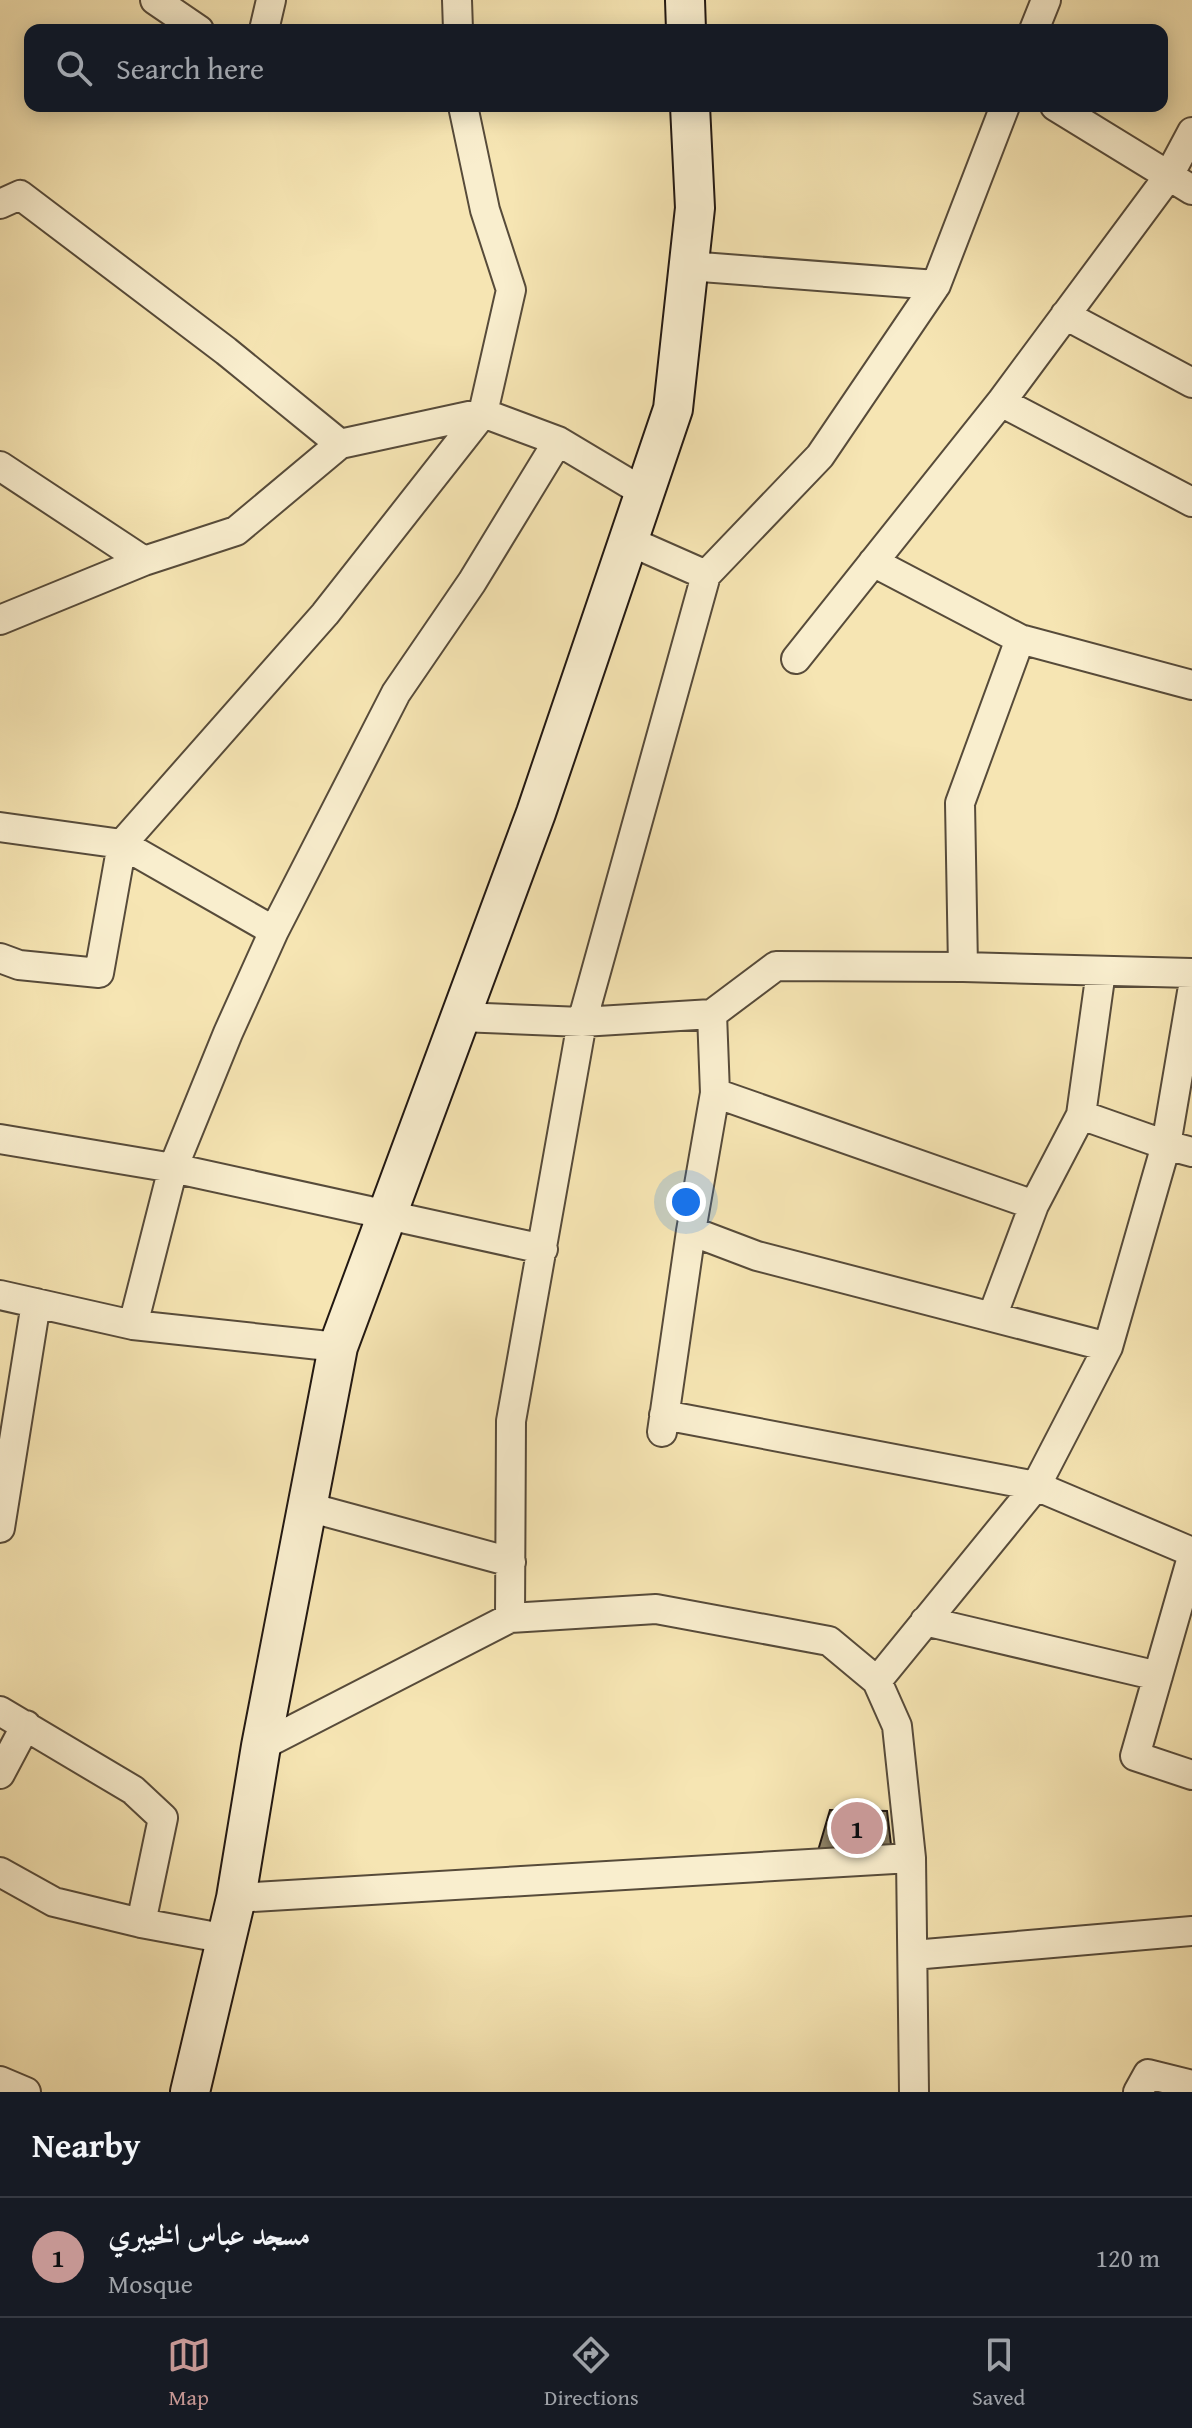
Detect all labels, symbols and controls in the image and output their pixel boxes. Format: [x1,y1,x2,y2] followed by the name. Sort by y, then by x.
[24,24,1168,112] search box
[52,46,96,90] icon: search
[116,46,264,90] text: Search here
[666,1182,706,1222] your location
[831,1798,883,1858] pin: 1
[32,2120,141,2169] text: Nearby
[108,2212,310,2256] text: مسجد عباس الخيبري
[51,2238,65,2277] text: 1
[1095,2238,1160,2277] text: 120 m
[108,2264,193,2303] text: Mosque
[167,2333,211,2413] tab: Map
[544,2333,639,2413] tab: Directions
[972,2333,1025,2413] tab: Saved

